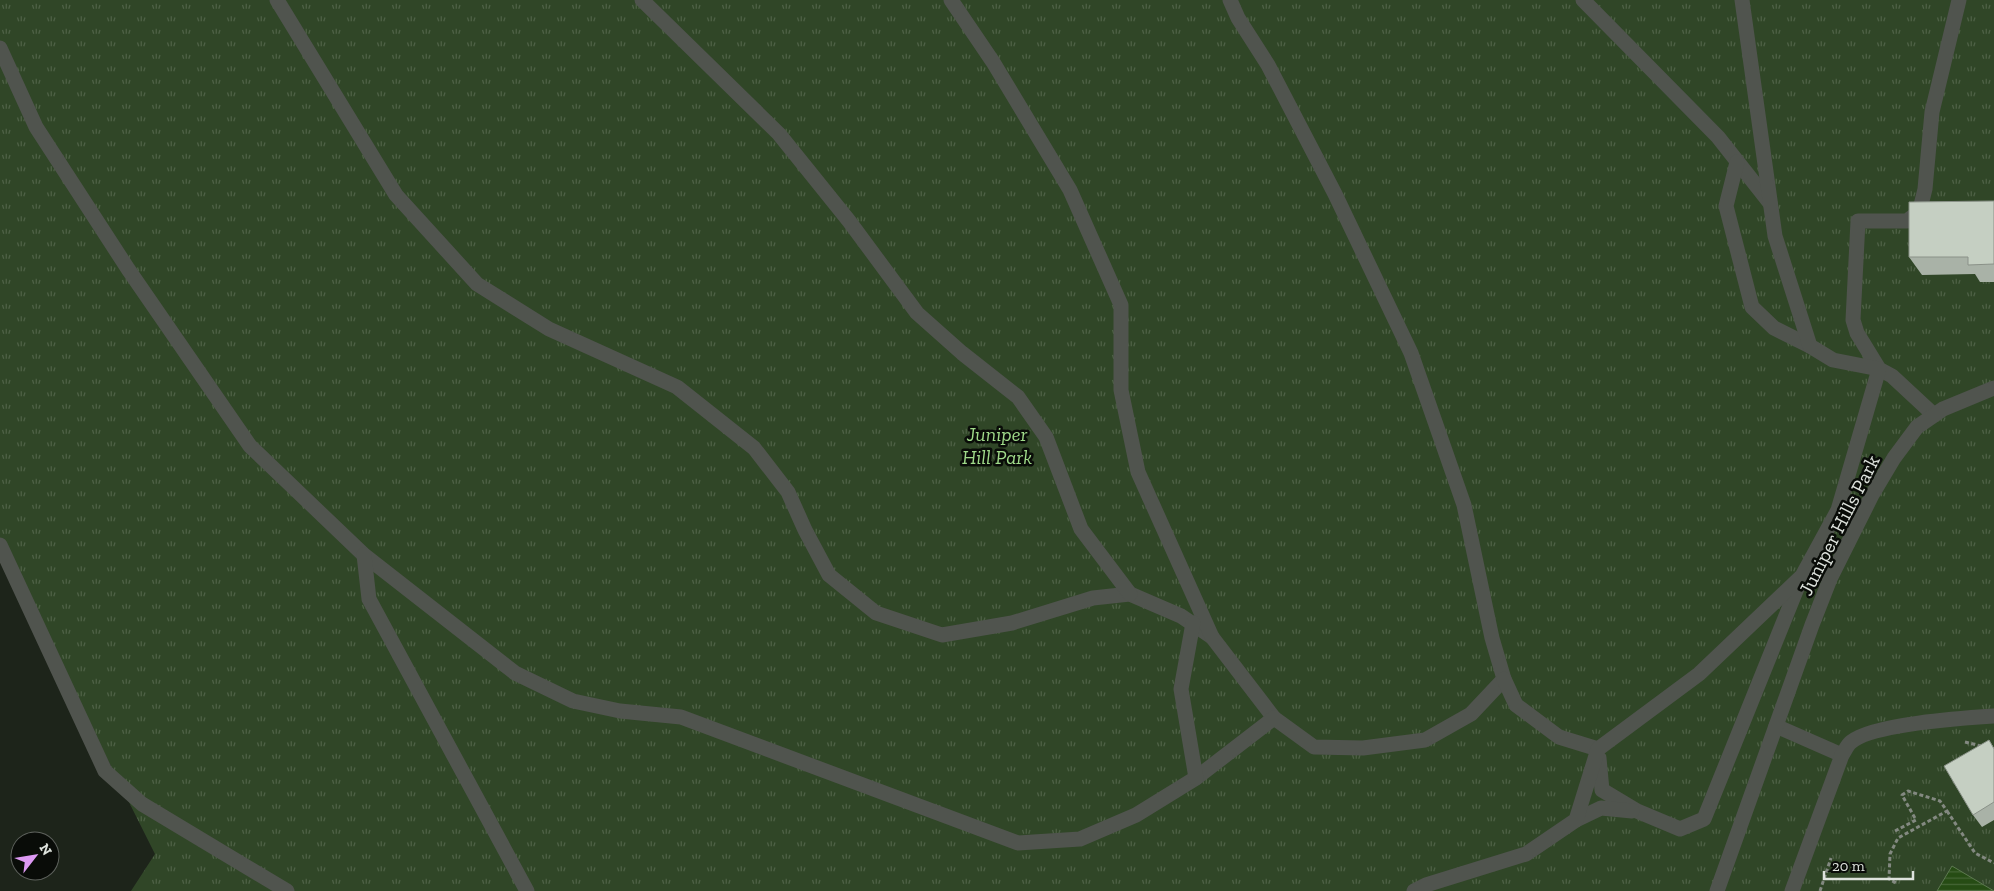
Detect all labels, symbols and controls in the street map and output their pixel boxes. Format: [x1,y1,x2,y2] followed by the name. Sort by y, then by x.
[962,422,1032,469] park label: Juniper Hill Park
[1793,450,1885,599] street label: Juniper Hills Park
[10,831,60,881] north arrow
[36,841,56,859] text: N
[1824,848,1913,880] scale bar
[1832,857,1865,875] text: 20 m

